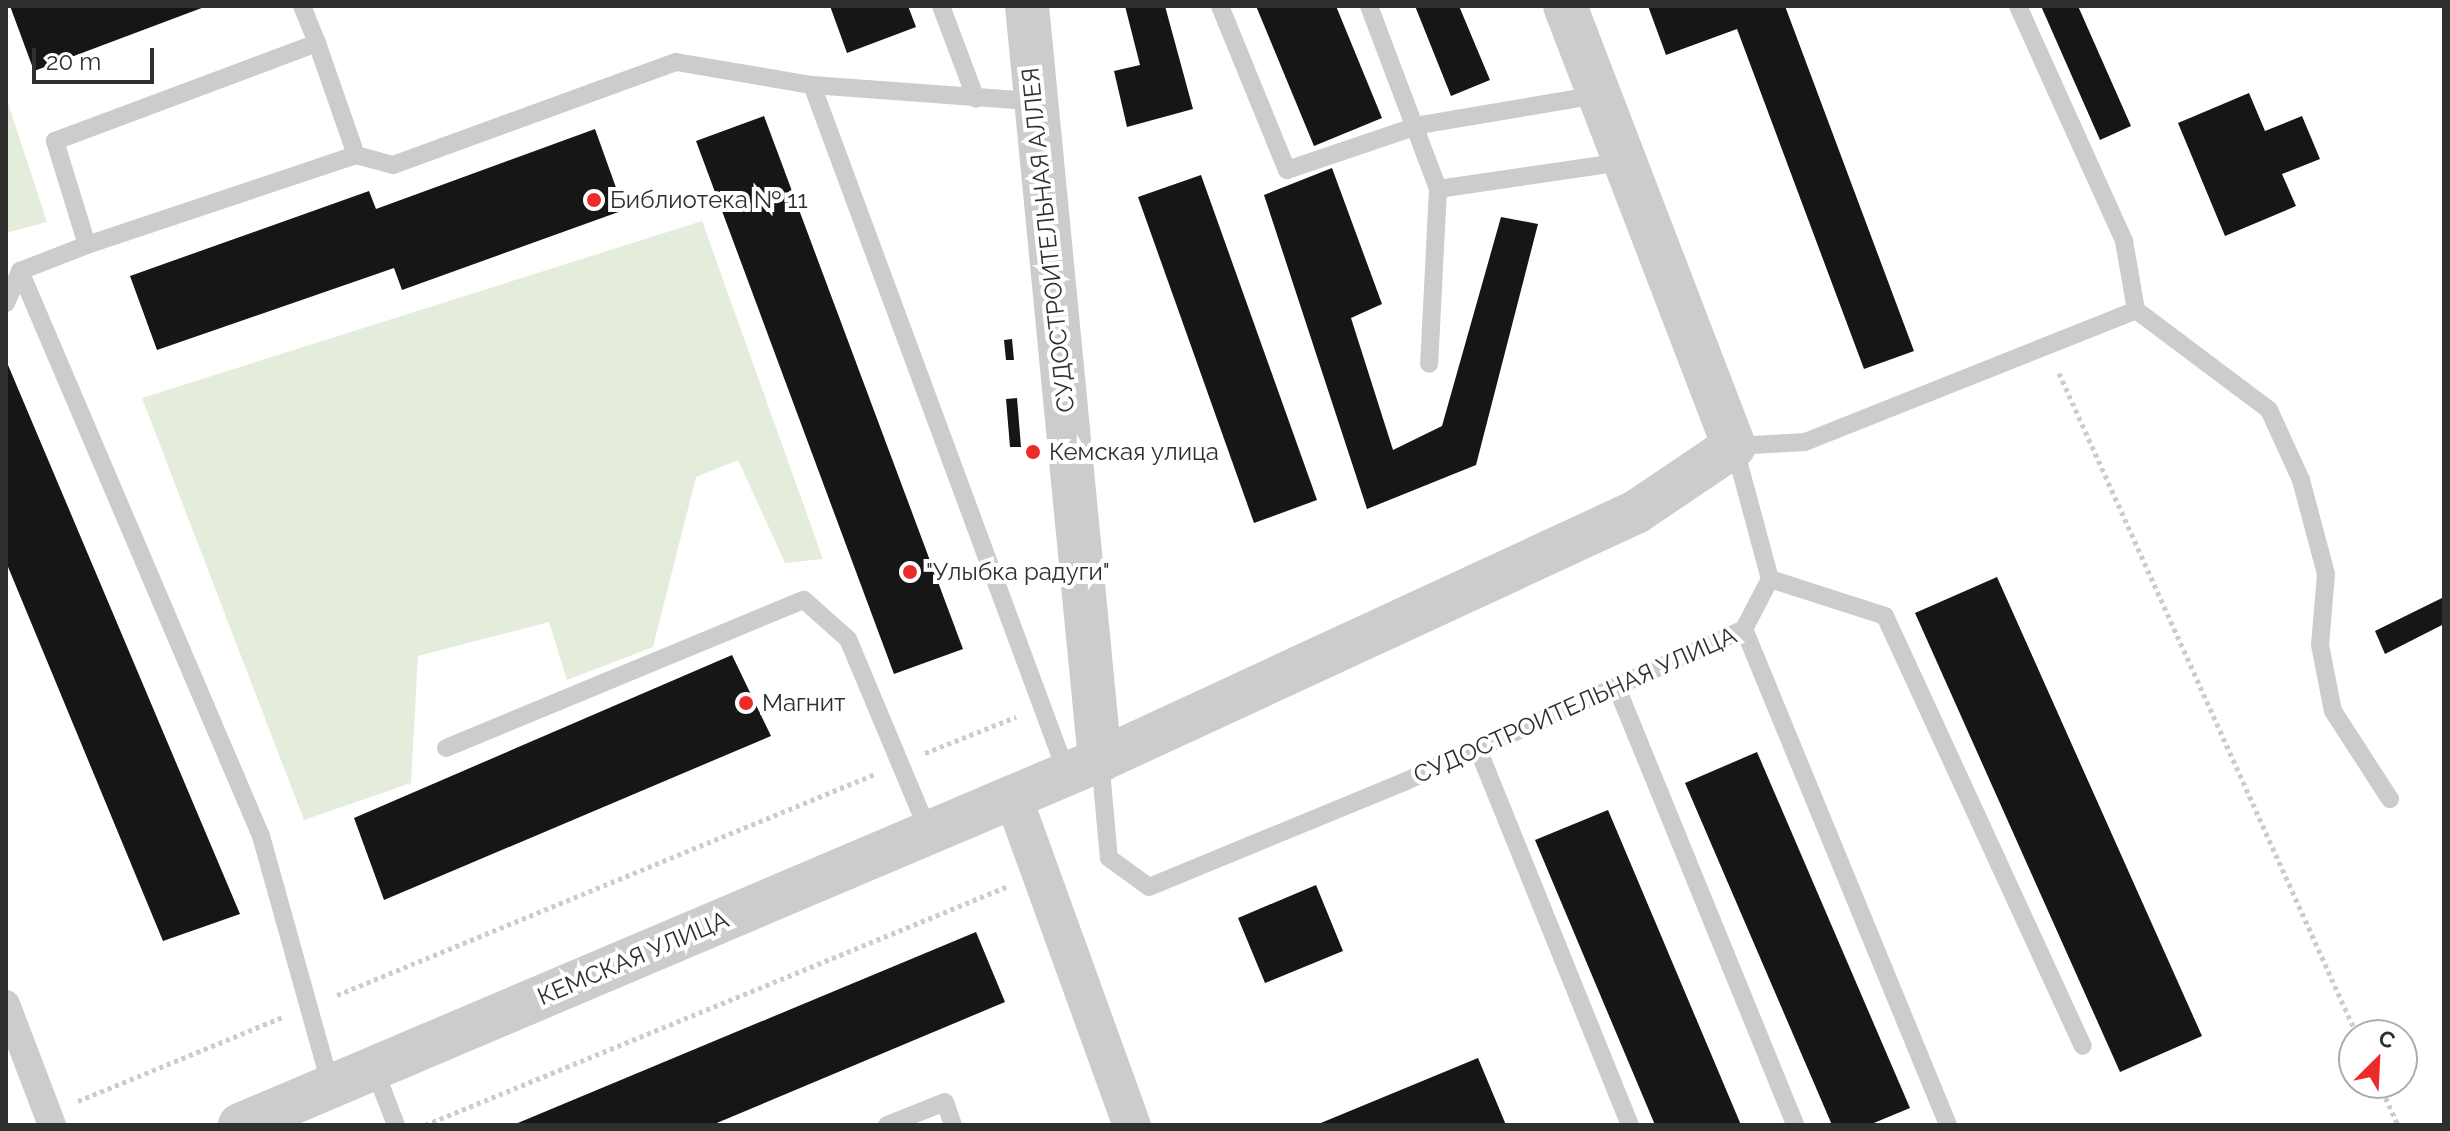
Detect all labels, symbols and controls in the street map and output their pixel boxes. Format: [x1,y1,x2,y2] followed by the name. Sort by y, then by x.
[36,32,158,82] scale bar
[46,47,101,76] text: 20 m
[1016,66,1080,414] street label: СУДОСТРОИТЕЛЬНАЯ АЛЛЕЯ
[610,186,808,214] place label: Библиотека № 11
[585,191,603,209] marker: Библиотека № 11
[1049,438,1220,466] place label: Кемская улица
[1024,443,1042,461] marker: Кемская улица
[926,558,1110,586] place label: "Улыбка радуги"
[901,563,919,581] marker: "Улыбка радуги"
[1409,621,1741,789] street label: СУДОСТРОИТЕЛЬНАЯ УЛИЦА
[762,689,845,717] place label: Магнит
[737,694,755,712] marker: Магнит
[533,905,733,1011] street label: КЕМСКАЯ УЛИЦА
[2338,1019,2418,1099] north arrow
[2375,1024,2399,1054] text: С

